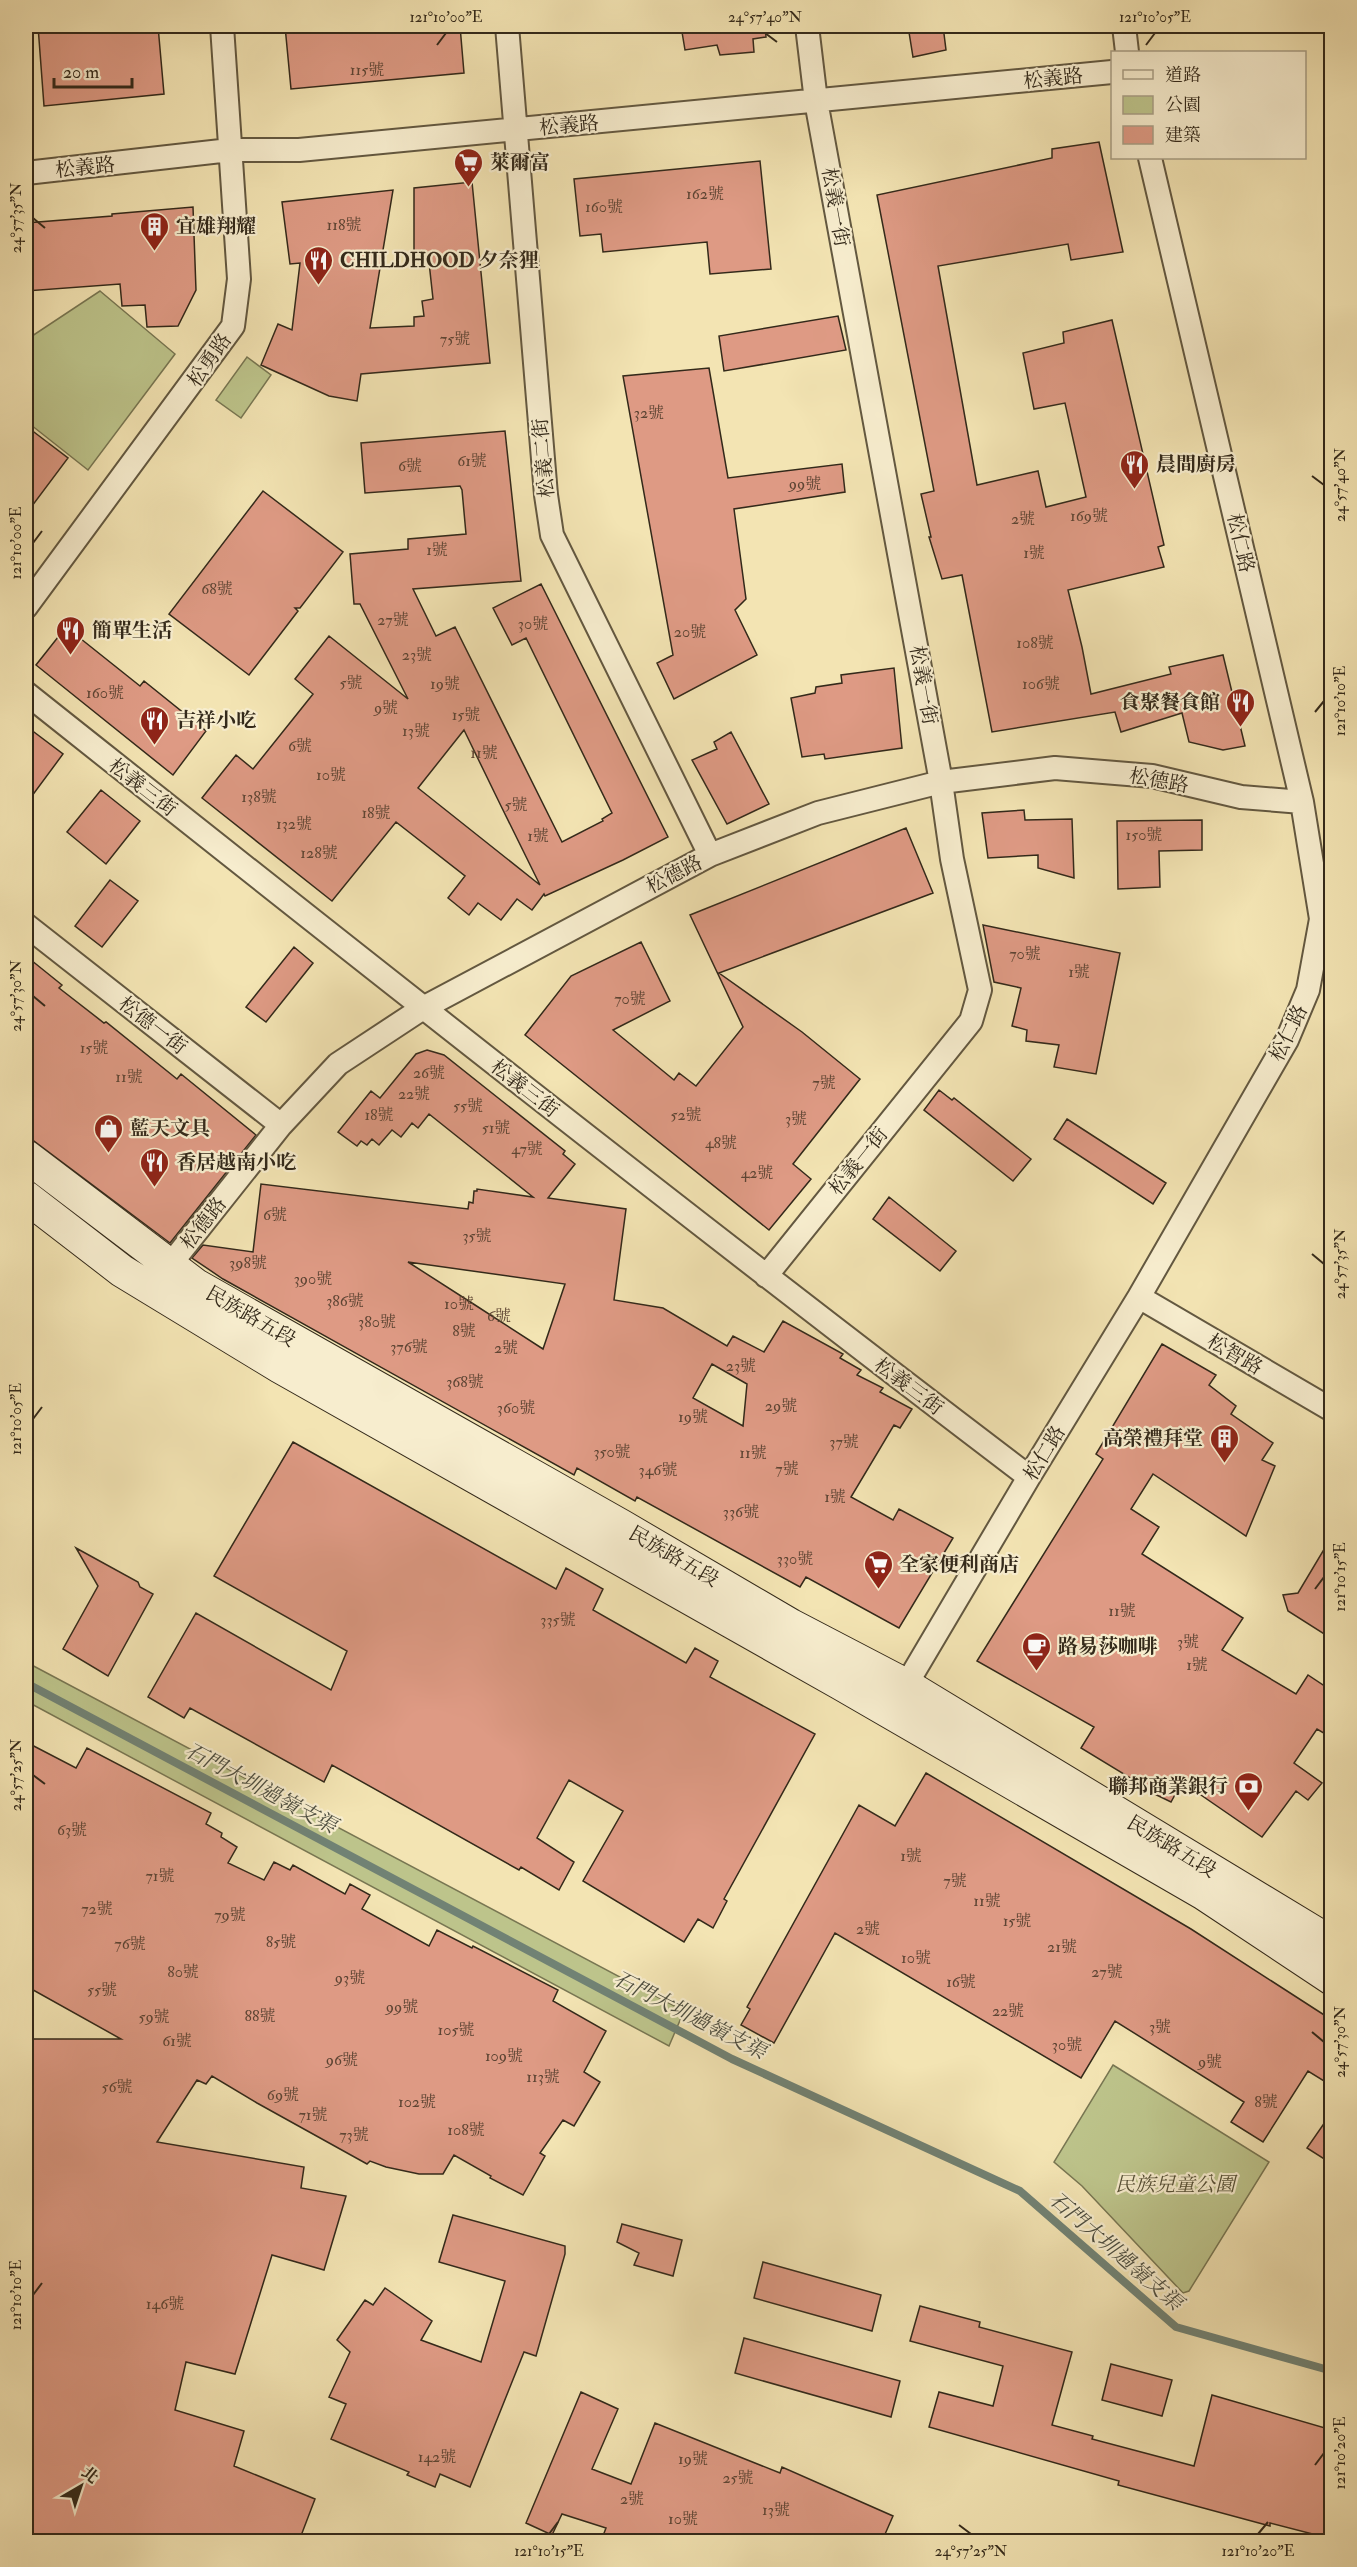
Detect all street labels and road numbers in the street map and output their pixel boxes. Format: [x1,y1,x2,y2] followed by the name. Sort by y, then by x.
[1022,63,1084,94] street label: 松義路
[538,110,600,141] street label: 松義路
[54,152,116,183] street label: 松義路
[816,166,855,249] street label: 松義一街
[182,329,237,392] street label: 松勇路
[528,417,559,499] street label: 松義二街
[1222,511,1259,575] street label: 松仁路
[904,644,943,727] street label: 松義一街
[103,753,182,822] street label: 松義三街
[1127,763,1191,798] street label: 松德路
[642,850,707,899] street label: 松德路
[113,991,192,1060] street label: 松德一街
[1264,1001,1313,1066] street label: 松仁路
[485,1054,564,1123] street label: 松義三街
[824,1122,893,1200] street label: 松義一街
[175,1192,232,1255] street label: 松德路
[201,1281,300,1352] street label: 民族路五段
[1203,1329,1267,1380] street label: 松智路
[869,1352,948,1420] street label: 松義三街
[1018,1421,1071,1485] street label: 松仁路
[624,1521,723,1592] street label: 民族路五段
[1122,1810,1221,1883] street label: 民族路五段

